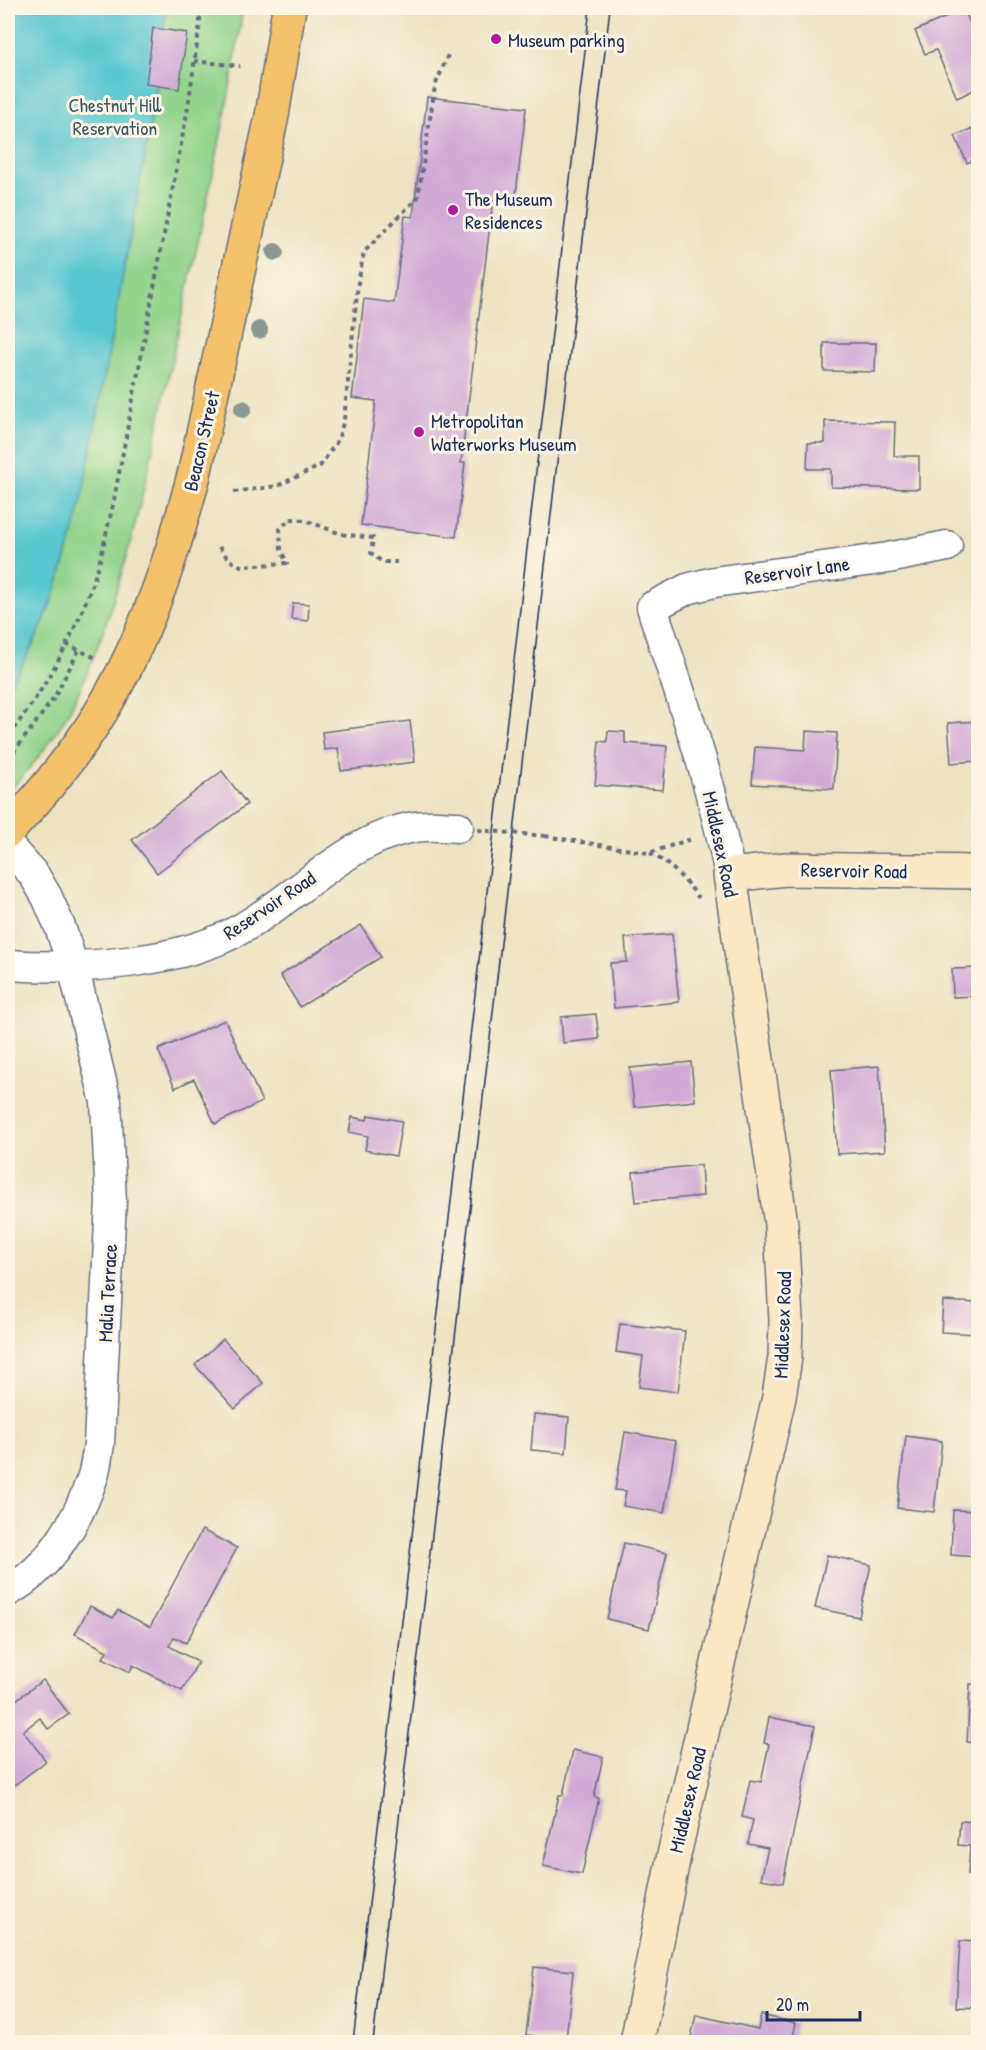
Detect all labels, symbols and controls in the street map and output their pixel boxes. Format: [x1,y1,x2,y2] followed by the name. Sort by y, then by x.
[508,26,625,53] place label: Museum parking
[489,32,503,46] marker: Museum parking
[69,91,162,141] park label: Chestnut Hill Reservation
[465,185,552,235] place label: The Museum Residences
[446,203,460,217] marker: The Museum Residences
[176,387,226,494] street label: Beacon Street
[431,407,576,457] place label: Metropolitan Waterworks Museum
[412,425,426,439] marker: Metropolitan Waterworks Museum
[743,549,851,591] street label: Reservoir Lane
[697,789,745,899] street label: Middlesex Road
[801,856,907,884] street label: Reservoir Road
[217,864,321,946] street label: Reservoir Road
[91,1243,123,1343] street label: Malia Terrace
[767,1271,797,1379] street label: Middlesex Road
[662,1745,712,1855] street label: Middlesex Road
[767,1984,860,2022] scale bar
[776,1992,809,2017] text: 20 m

